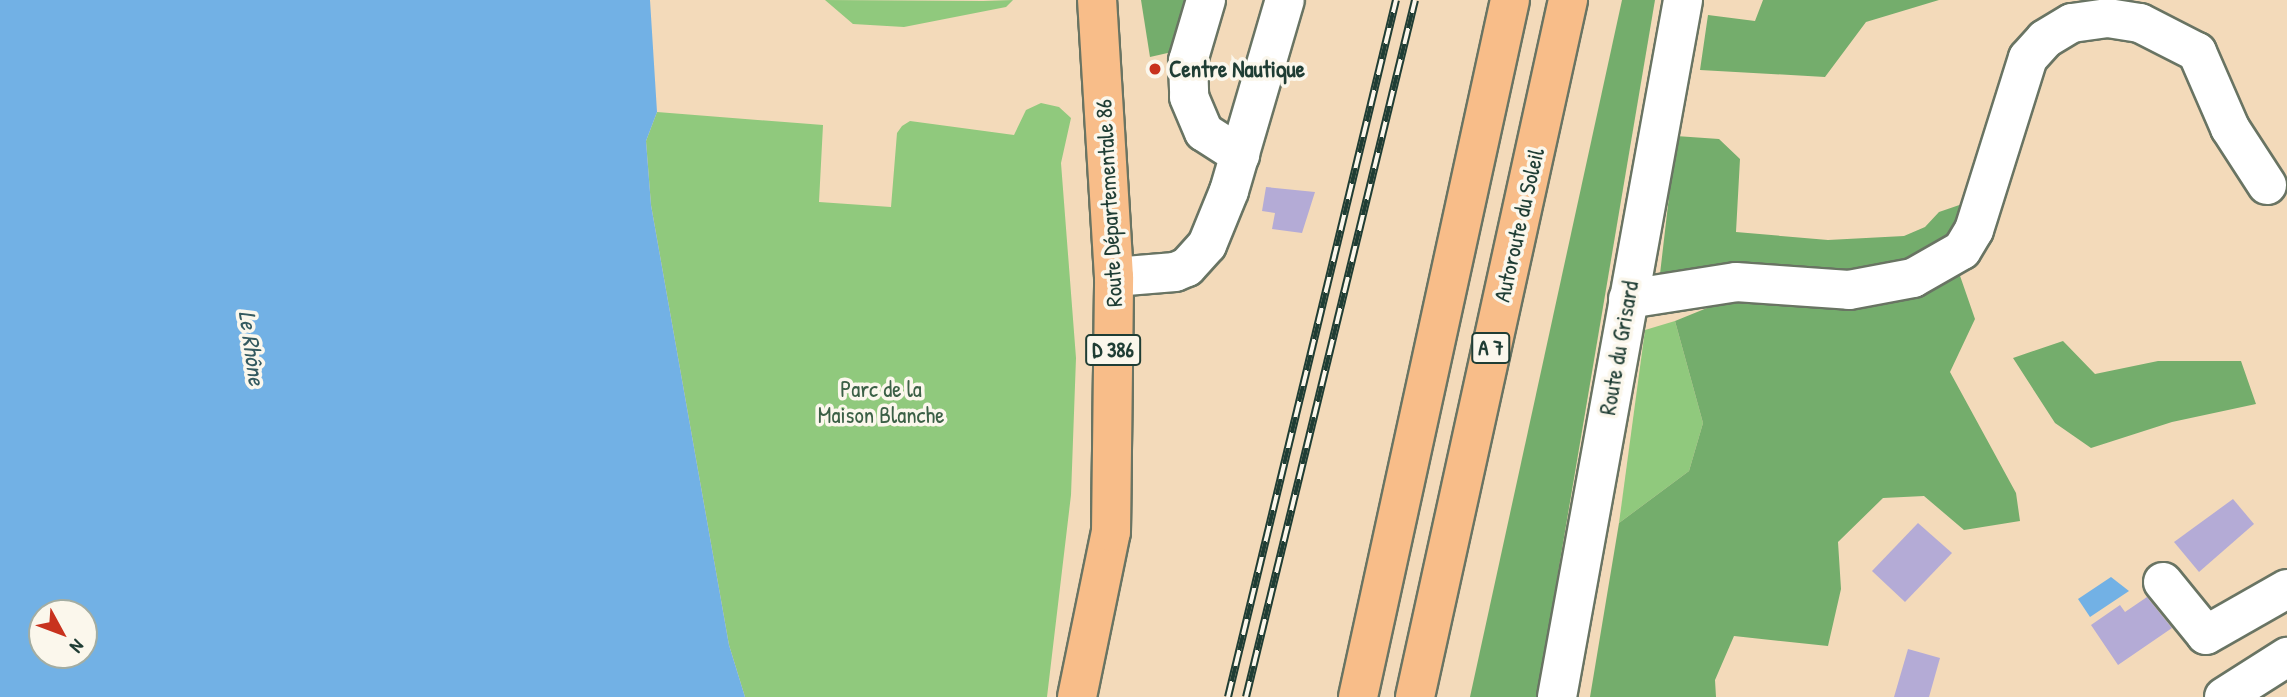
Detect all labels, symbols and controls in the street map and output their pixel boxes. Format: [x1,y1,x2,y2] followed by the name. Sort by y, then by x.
[1169,55,1305,83] place label: Centre Nautique
[1147,61,1163,77] marker: Centre Nautique
[1090,98,1128,308] street label: Route Départementale 86
[1488,145,1550,305] street label: Autoroute du Soleil
[1594,279,1644,417] street label: Route du Grisard
[233,309,271,387] water label: Le Rhône
[1470,330,1512,366] road number: A 7
[1085,332,1141,368] road number: D 386
[818,375,944,429] park label: Parc de la Maison Blanche
[28,599,98,669] north arrow
[64,634,90,659] text: N

